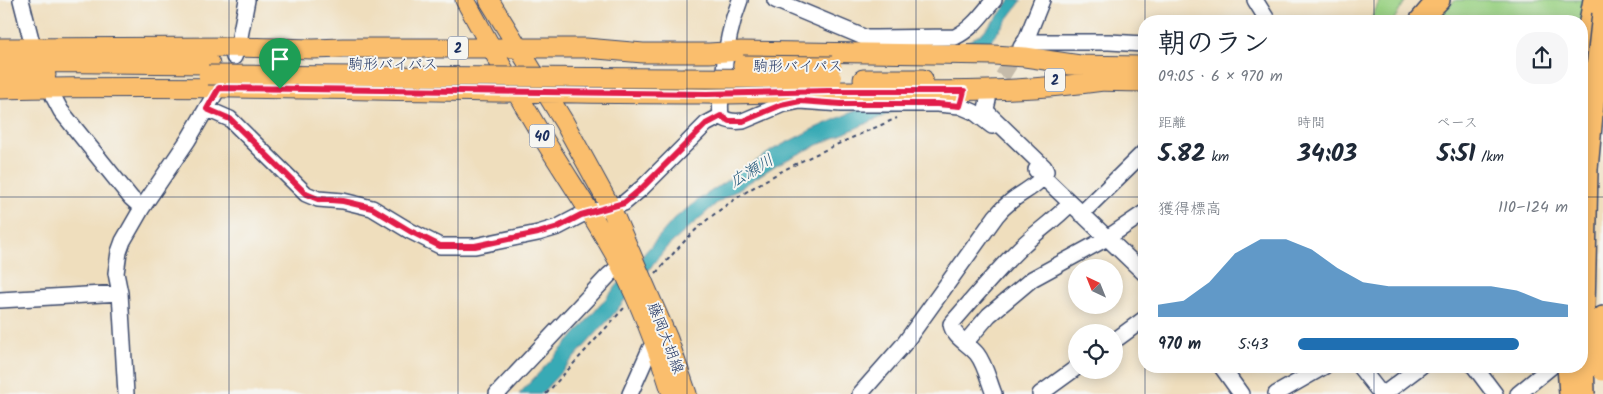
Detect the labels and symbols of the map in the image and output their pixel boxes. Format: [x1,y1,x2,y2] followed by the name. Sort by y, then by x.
[448,36,468,59] road number: 2
[259,38,301,89] pin
[348,53,438,77] street label: 駒形バイパス
[753,55,843,79] street label: 駒形バイパス
[1045,68,1065,92] road number: 2
[530,124,554,148] road number: 40
[725,148,779,194] water label: 広瀬川
[1068,259,1122,314] north arrow
[640,299,690,378] street label: 藤岡大胡線

